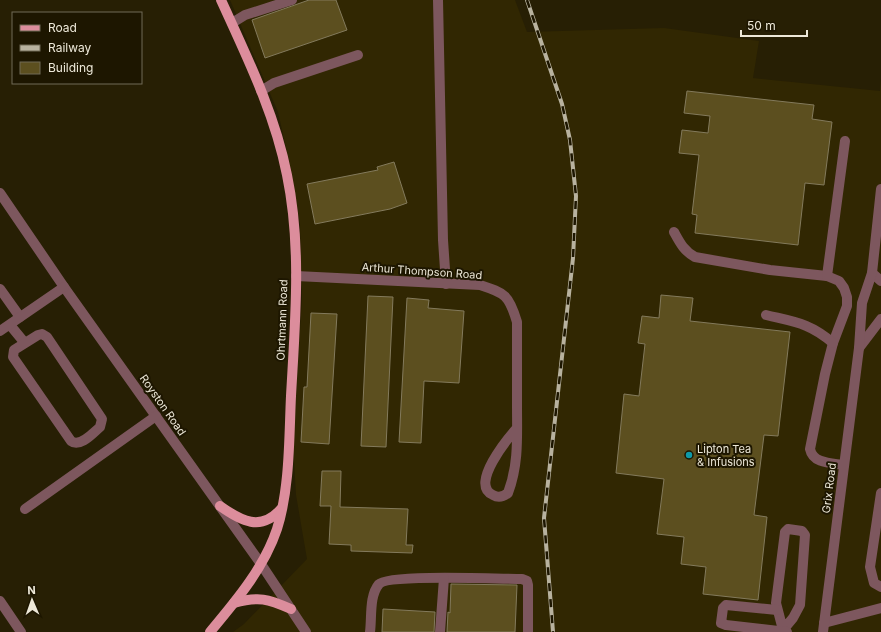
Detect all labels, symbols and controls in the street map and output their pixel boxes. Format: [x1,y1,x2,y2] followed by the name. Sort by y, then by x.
[12,12,142,84] legend
[741,12,807,38] scale bar
[747,18,776,33] text: 50 m
[48,20,77,35] text: Road
[48,40,92,55] text: Railway
[48,60,93,75] text: Building
[361,260,483,282] street label: Arthur Thompson Road
[274,279,290,361] street label: Ohrtmann Road
[137,372,189,438] street label: Royston Road
[697,442,755,469] place label: Lipton Tea & Infusions
[684,450,694,460] marker: Lipton Tea & Infusions
[819,462,839,514] street label: Grix Road
[12,580,52,620] north arrow
[27,583,36,597] text: N

